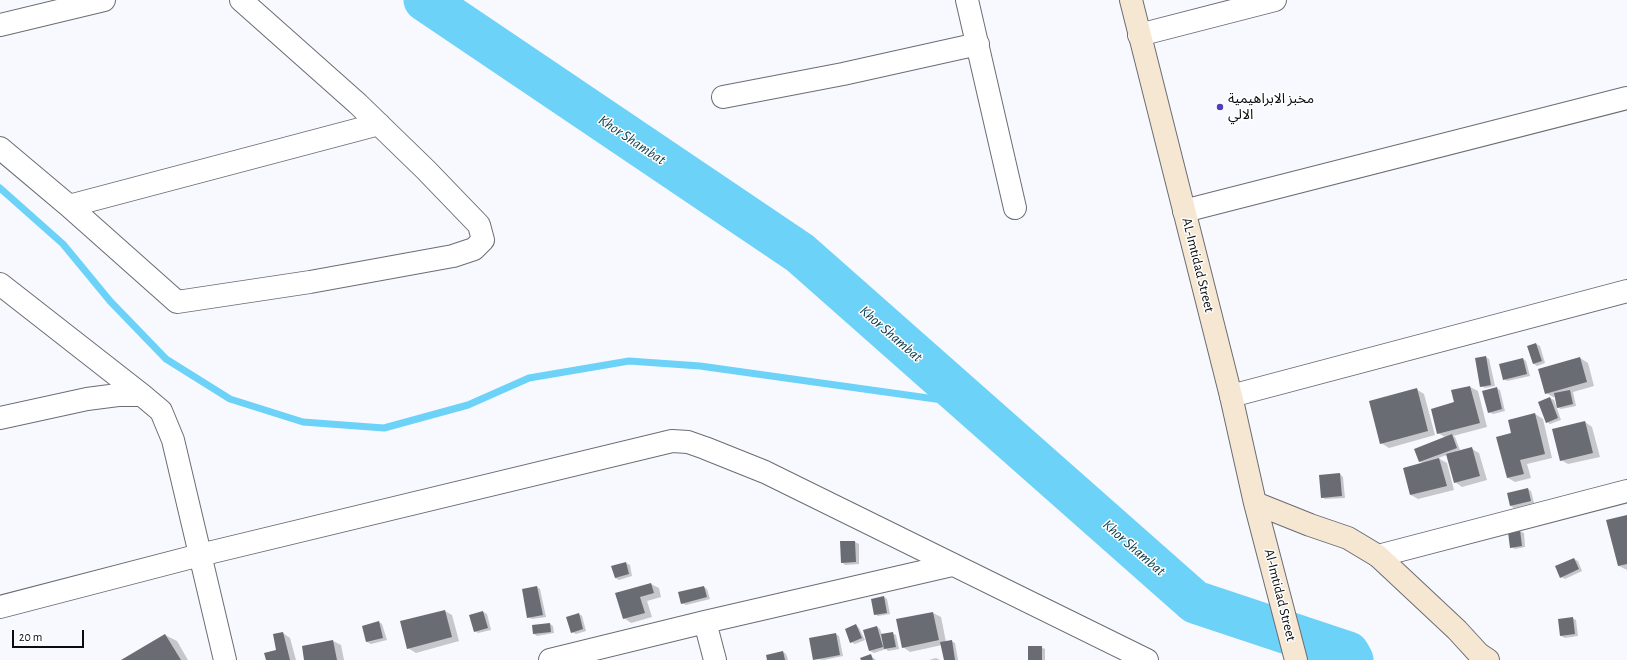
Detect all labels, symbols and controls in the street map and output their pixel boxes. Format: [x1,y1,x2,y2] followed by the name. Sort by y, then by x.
[1228,91,1314,124] place label: مخبز الابراهيمية الالي
[1215,102,1225,112] marker: مخبز الابراهيمية الالي
[595,111,669,169] water label: Khor Shambat
[1178,216,1218,314] street label: AL-Imtidad Street
[856,302,926,366] water label: Khor Shambat
[1099,516,1169,580] water label: Khor Shambat
[1260,547,1300,643] street label: Al-Imtidad Street
[14,622,86,648] scale bar
[19,631,42,643] text: 20 m

